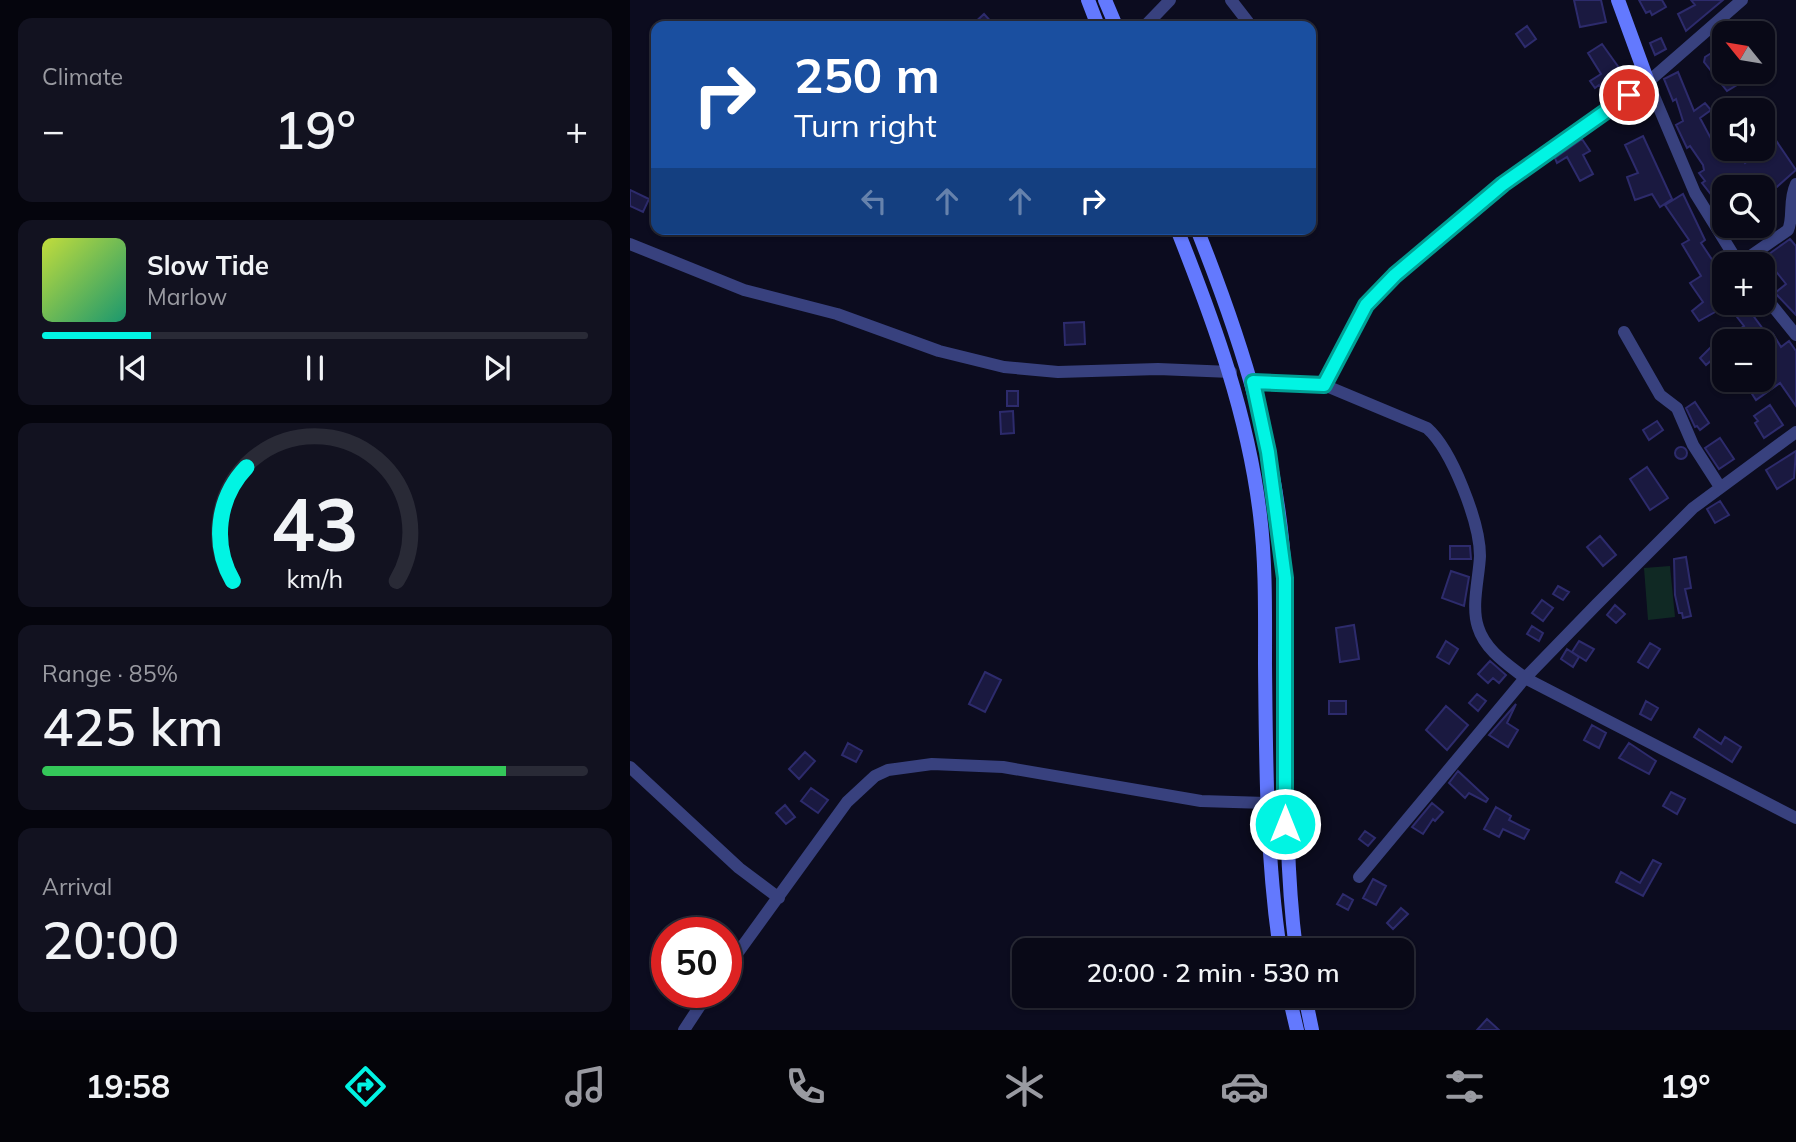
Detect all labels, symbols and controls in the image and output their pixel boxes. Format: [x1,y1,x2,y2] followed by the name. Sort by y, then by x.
[1712,21,1774,84] north arrow
[1712,21,1775,392] map controls
[794,44,940,105] text: 250 m
[679,49,770,140] icon: right
[42,62,123,91] text: Climate
[1599,65,1659,125] pin
[1610,76,1648,114] icon: arrive
[274,97,356,162] text: 19°
[1712,98,1775,161] button: sound
[794,105,937,145] text: Turn right
[42,106,65,154] text: −
[565,106,588,154] text: +
[1712,175,1775,238] button: search
[855,182,893,220] icon: left
[928,182,966,220] icon: ahead
[1001,182,1039,220] icon: ahead
[1074,182,1112,220] icon: right
[147,249,269,282] text: Slow Tide
[1712,252,1775,315] button: +
[147,282,227,311] text: Marlow
[1712,329,1775,392] button: −
[114,349,152,387] icon: previous
[296,349,334,387] icon: pause
[478,349,516,387] icon: next
[271,478,359,569] text: 43
[287,563,343,594] text: km/h
[42,659,178,688] text: Range · 85%
[42,694,223,759] text: 425 km
[1248,787,1322,861] position arrow
[42,872,112,901] text: Arrival
[42,907,179,972] text: 20:00
[651,917,742,1008] speed limit sign: 50
[1086,956,1340,989] text: 20:00 · 2 min · 530 m
[341,1062,390,1111] icon: directions
[561,1062,610,1111] icon: music
[781,1062,830,1111] icon: phone
[1000,1062,1049,1111] icon: climate
[1220,1062,1269,1111] icon: car
[1440,1062,1489,1111] icon: filters
[85,1066,170,1106] text: 19:58
[1660,1066,1710,1106] text: 19°

